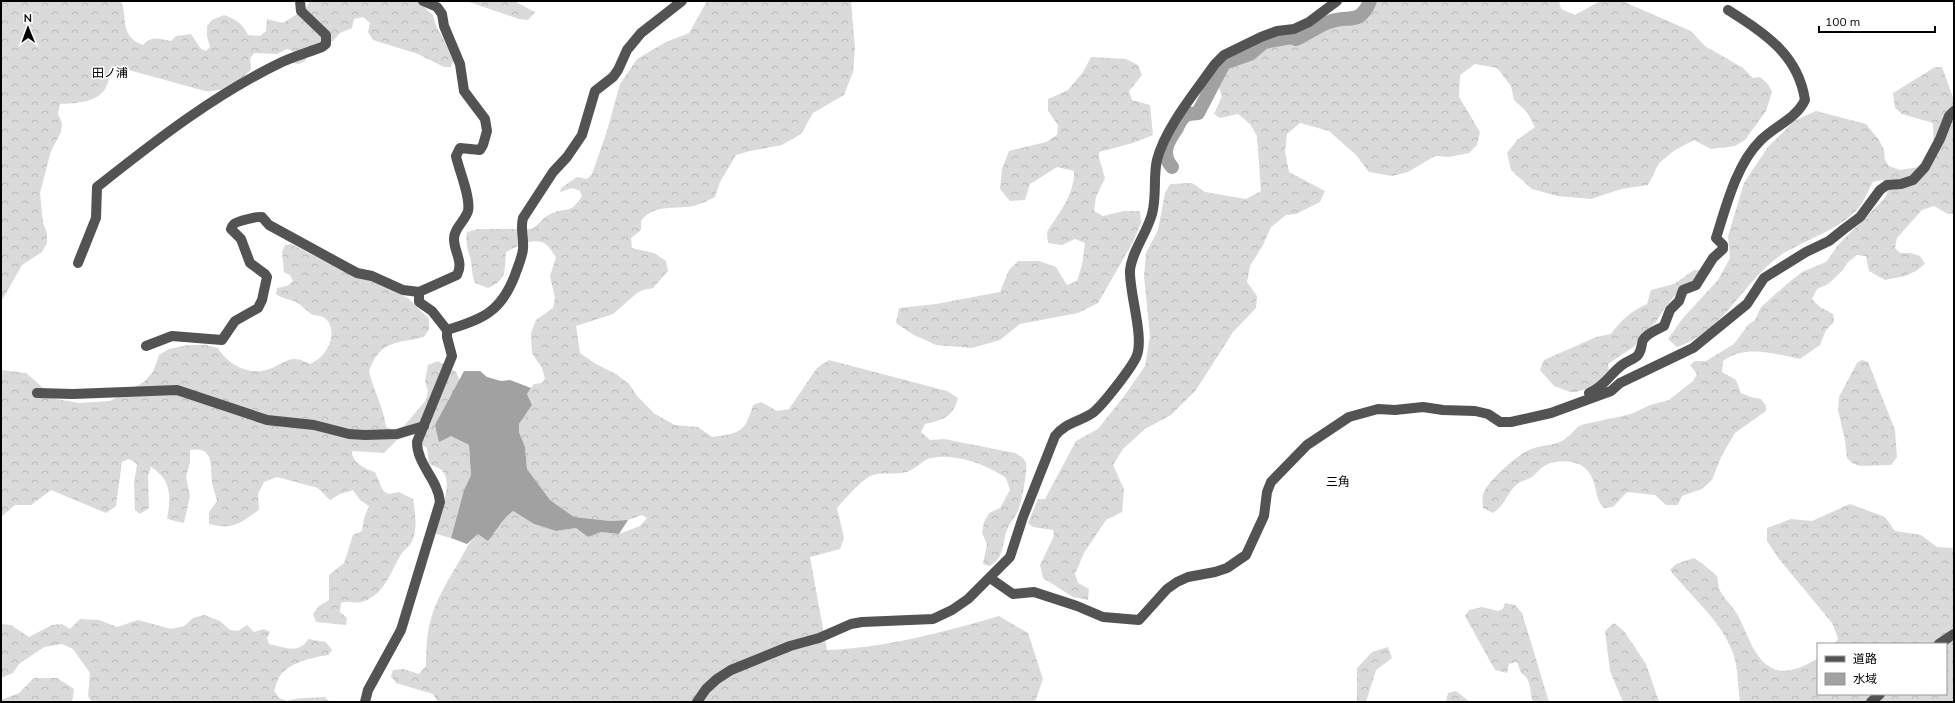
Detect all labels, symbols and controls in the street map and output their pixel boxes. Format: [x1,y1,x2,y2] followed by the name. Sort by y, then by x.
[8,8,48,48] north arrow
[1819,8,1935,34] scale bar
[24,11,32,25] text: N
[1825,14,1860,29] text: 100 m
[92,65,128,80] district label: 田ノ浦
[1326,474,1350,489] district label: 三角
[1817,643,1947,695] legend
[1853,651,1877,666] text: 道路
[1853,671,1877,686] text: 水域

